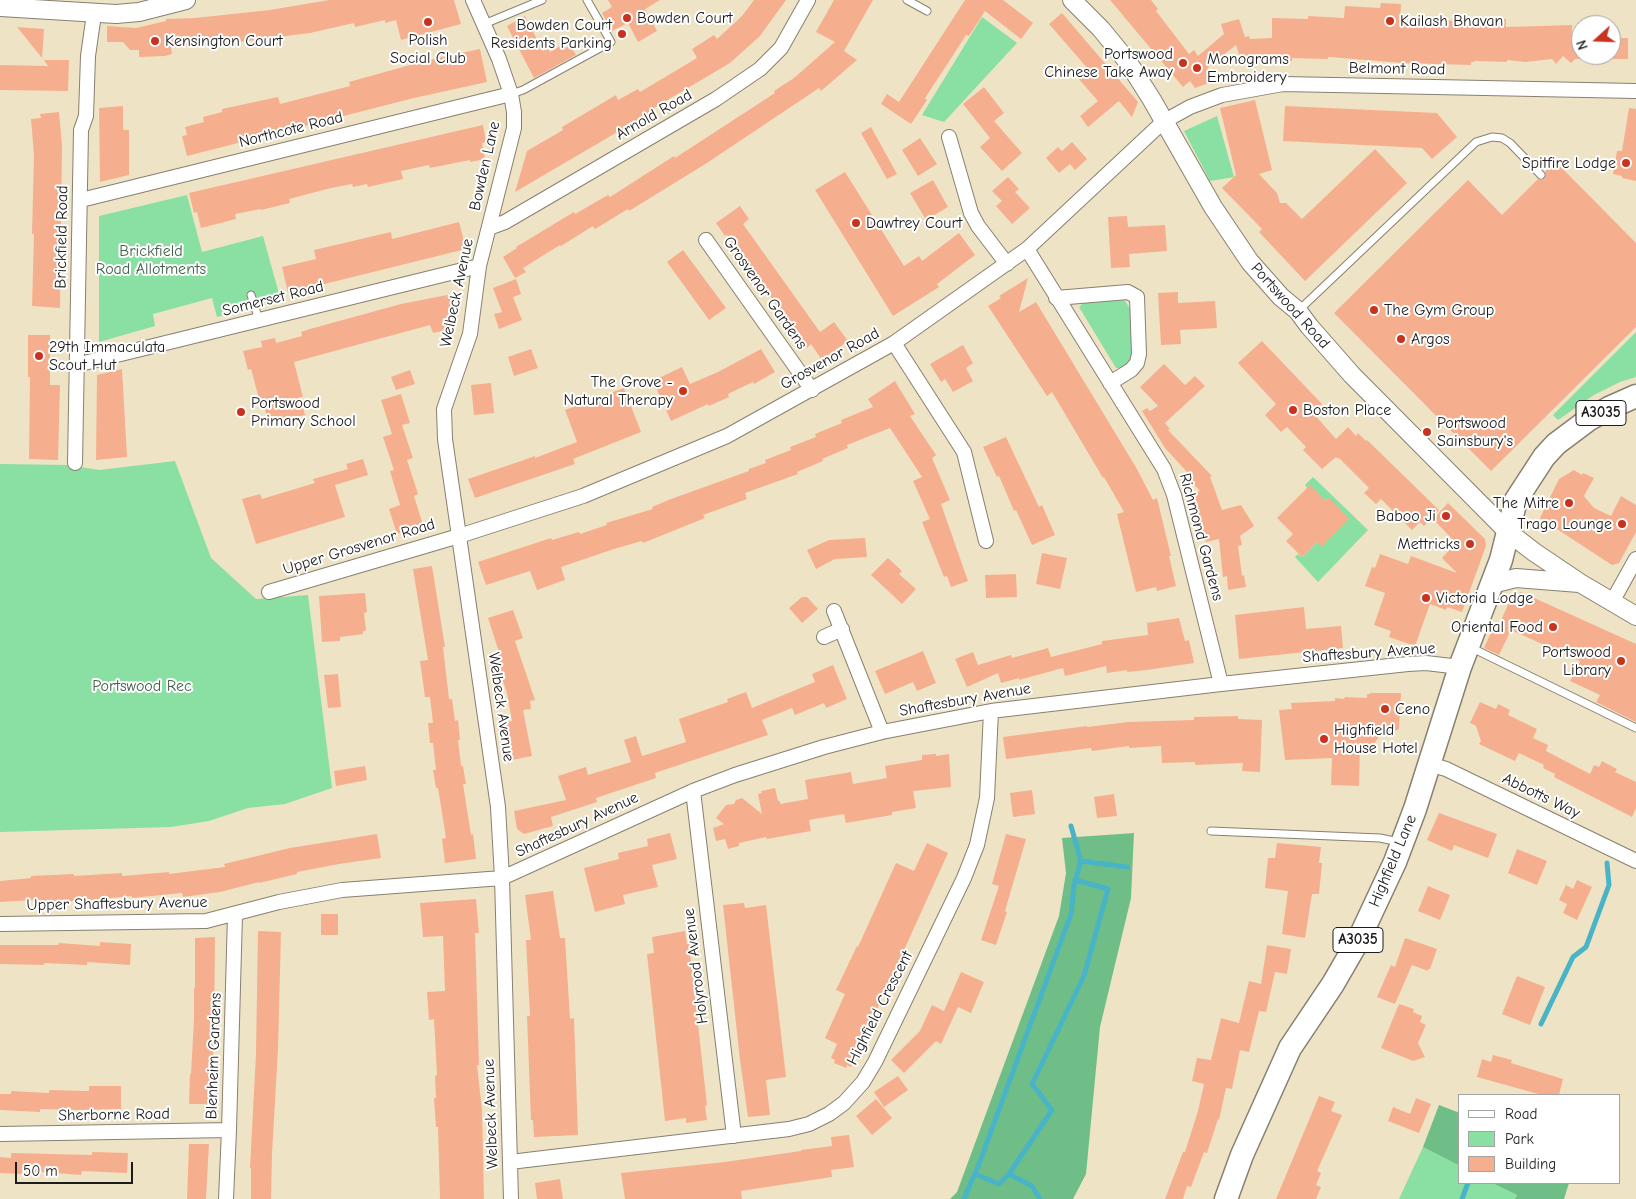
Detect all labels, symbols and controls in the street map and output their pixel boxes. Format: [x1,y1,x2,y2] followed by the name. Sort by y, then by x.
[637,8,733,28] place label: Bowden Court
[1400,11,1503,31] place label: Kailash Bhavan
[621,12,633,24] marker: Bowden Court
[491,15,612,53] place label: Bowden Court Residents Parking
[1384,15,1396,27] marker: Kailash Bhavan
[1571,15,1621,65] north arrow
[422,16,434,28] marker: Polish Social Club
[616,28,628,40] marker: Bowden Court Residents Parking
[390,30,466,68] place label: Polish Social Club
[165,31,283,51] place label: Kensington Court
[149,35,161,47] marker: Kensington Court
[1573,38,1592,52] text: N
[1044,44,1173,82] place label: Portswood Chinese Take Away
[1207,49,1289,87] place label: Monograms Embroidery
[1177,57,1189,69] marker: Portswood Chinese Take Away
[1349,59,1445,79] street label: Belmont Road
[1191,62,1203,74] marker: Monograms Embroidery
[612,85,696,145] street label: Arnold Road
[237,108,345,152] street label: Northcote Road
[465,119,505,213] street label: Bowden Lane
[1522,153,1616,173] place label: Spitfire Lodge
[1620,157,1632,169] marker: Spitfire Lodge
[51,185,73,289] street label: Brickfield Road
[866,213,962,233] place label: Dawtrey Court
[850,217,862,229] marker: Dawtrey Court
[719,233,811,353] street label: Grosvenor Gardens
[436,237,478,349] street label: Welbeck Avenue
[96,241,206,279] park label: Brickfield Road Allotments
[1246,259,1334,353] street label: Portswood Road
[220,277,326,321] street label: Somerset Road
[1384,300,1494,320] place label: The Gym Group
[1368,304,1380,316] marker: The Gym Group
[777,324,883,394] street label: Grosvenor Road
[1411,329,1450,349] place label: Argos
[1395,333,1407,345] marker: Argos
[49,337,165,375] place label: 29th Immaculata Scout Hut
[33,350,45,362] marker: 29th Immaculata Scout Hut
[563,372,673,410] place label: The Grove - Natural Therapy
[677,385,689,397] marker: The Grove - Natural Therapy
[251,393,356,431] place label: Portswood Primary School
[1303,400,1391,420] place label: Boston Place
[1576,400,1626,426] road number: A3035
[1287,404,1299,416] marker: Boston Place
[235,406,247,418] marker: Portswood Primary School
[1437,413,1513,451] place label: Portswood Sainsbury's
[1421,426,1433,438] marker: Portswood Sainsbury's
[1175,471,1227,603] street label: Richmond Gardens
[1493,493,1559,513] place label: The Mitre
[1563,497,1575,509] marker: The Mitre
[1376,506,1436,526] place label: Baboo Ji
[1440,510,1452,522] marker: Baboo Ji
[1517,514,1612,534] place label: Trago Lounge
[281,515,437,579] street label: Upper Grosvenor Road
[1616,518,1628,530] marker: Trago Lounge
[1397,534,1460,554] place label: Mettricks
[1464,538,1476,550] marker: Mettricks
[1436,588,1533,608] place label: Victoria Lodge
[1420,592,1432,604] marker: Victoria Lodge
[1451,617,1543,637] place label: Oriental Food
[1547,621,1559,633] marker: Oriental Food
[1302,639,1436,667] street label: Shaftesbury Avenue
[1542,642,1611,680] place label: Portswood Library
[484,651,518,763] street label: Welbeck Avenue
[1615,655,1627,667] marker: Portswood Library
[92,676,192,696] park label: Portswood Rec
[898,679,1032,721] street label: Shaftesbury Avenue
[1395,699,1430,719] place label: Ceno
[1379,703,1391,715] marker: Ceno
[1334,720,1418,758] place label: Highfield House Hotel
[1318,733,1330,745] marker: Highfield House Hotel
[1499,769,1583,823] street label: Abbotts Way
[513,788,641,862] street label: Shaftesbury Avenue
[1365,812,1421,910] street label: Highfield Lane
[26,893,208,915] street label: Upper Shaftesbury Avenue
[679,907,713,1025] street label: Holyrood Avenue
[1333,928,1383,952] road number: A3035
[843,948,917,1068] street label: Highfield Crescent
[202,992,226,1120] street label: Blenheim Gardens
[479,1058,503,1170] street label: Welbeck Avenue
[1458,1094,1621,1184] legend
[58,1104,170,1126] street label: Sherborne Road
[1505,1105,1537,1123] text: Road
[1505,1130,1534,1148] text: Park
[18,1152,135,1184] scale bar
[1505,1155,1556,1173] text: Building
[23,1162,58,1180] text: 50 m

